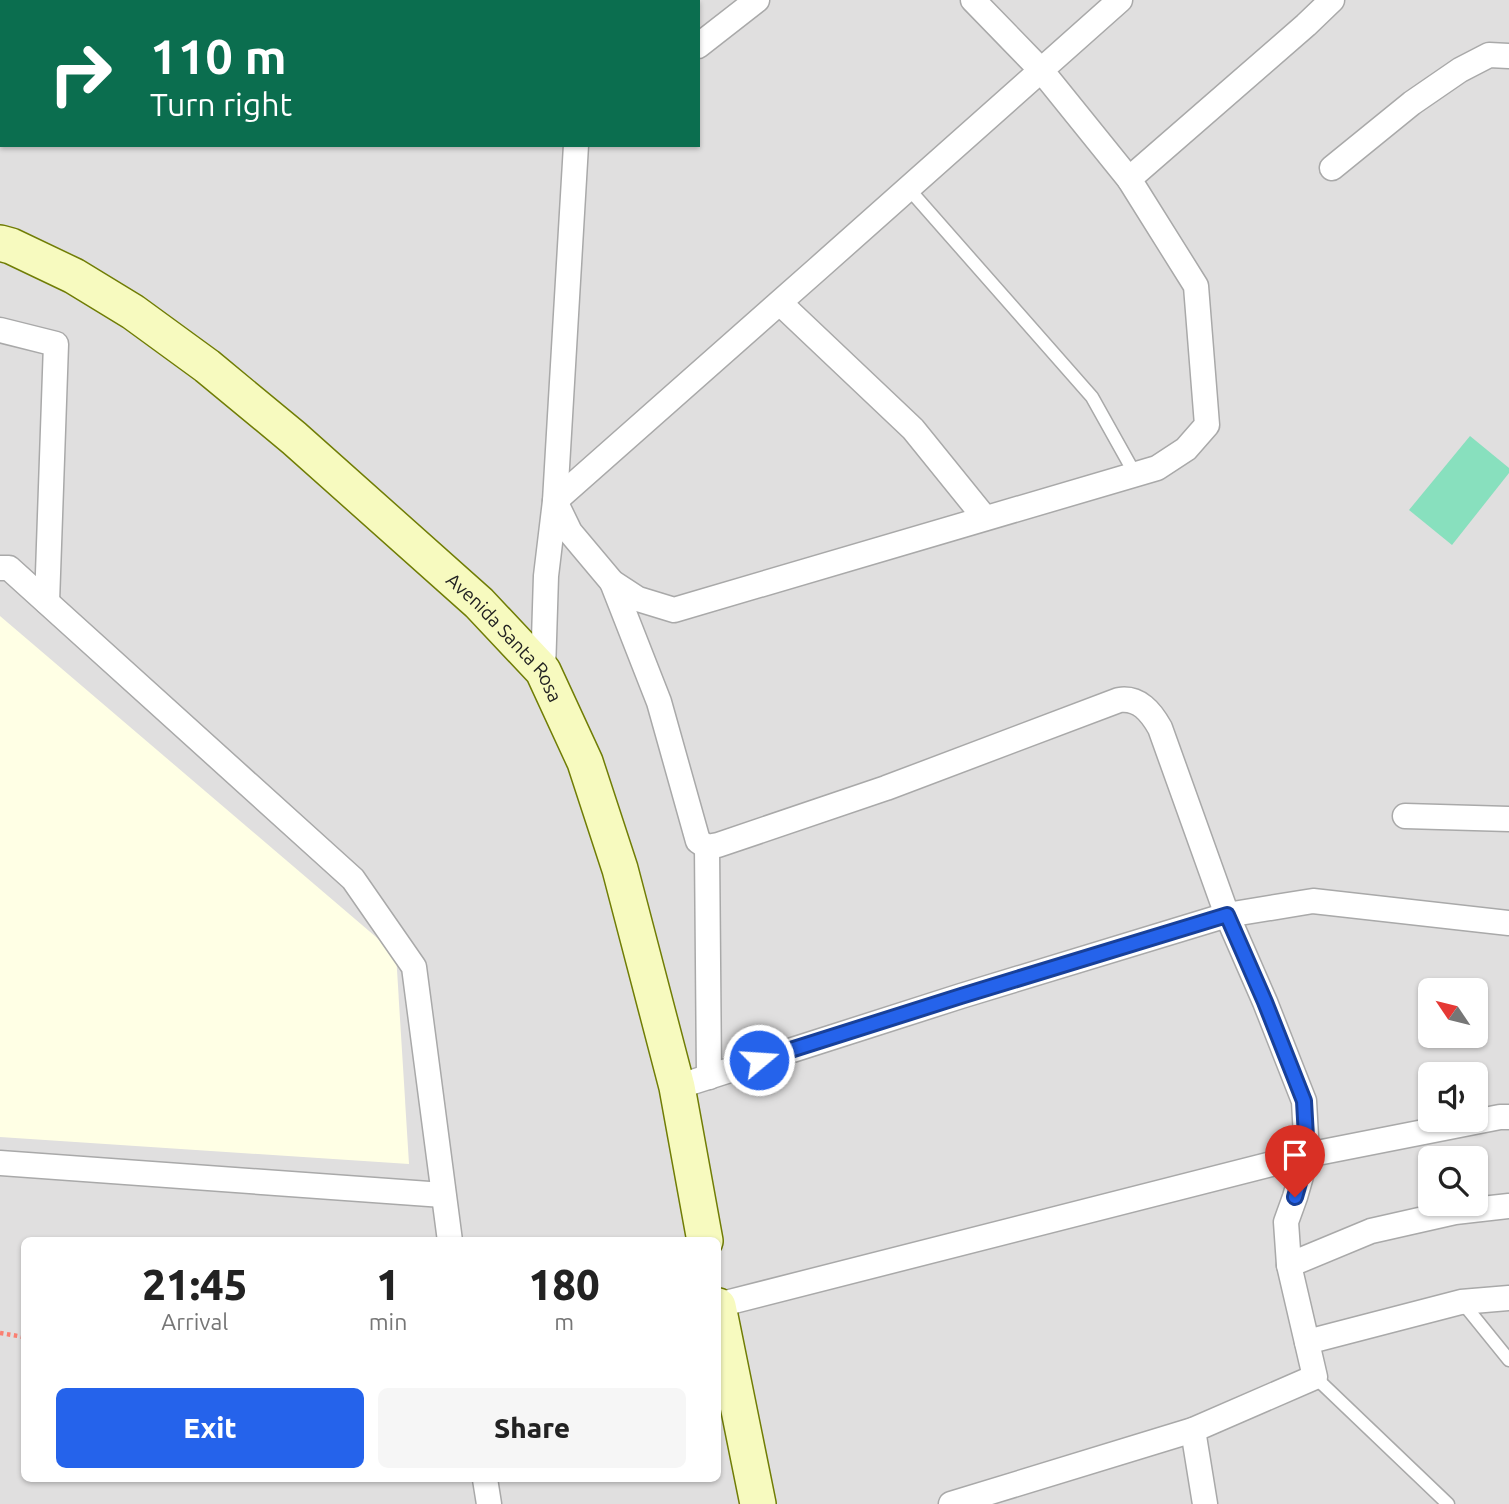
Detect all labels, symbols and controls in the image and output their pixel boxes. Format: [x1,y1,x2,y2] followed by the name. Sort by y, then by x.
[35,28,126,119] icon: right
[150,28,287,83] text: 110 m
[150,86,292,122] text: Turn right
[442,568,567,705] street label: Avenida Santa Rosa
[1418,978,1488,1048] north arrow
[1418,978,1488,1216] map controls
[722,1023,796,1097] position arrow
[1418,1062,1488,1132] button: sound
[1265,1125,1325,1197] pin
[1276,1136,1314,1174] icon: arrive
[1418,1146,1488,1216] button: search
[142,1261,247,1308] text: 21:45
[376,1261,400,1308] text: 1
[529,1261,600,1308] text: 180
[161,1309,228,1334] text: Arrival
[369,1309,407,1334] text: min
[554,1309,574,1334] text: m
[56,1388,364,1468] button: Exit
[378,1388,686,1468] button: Share

